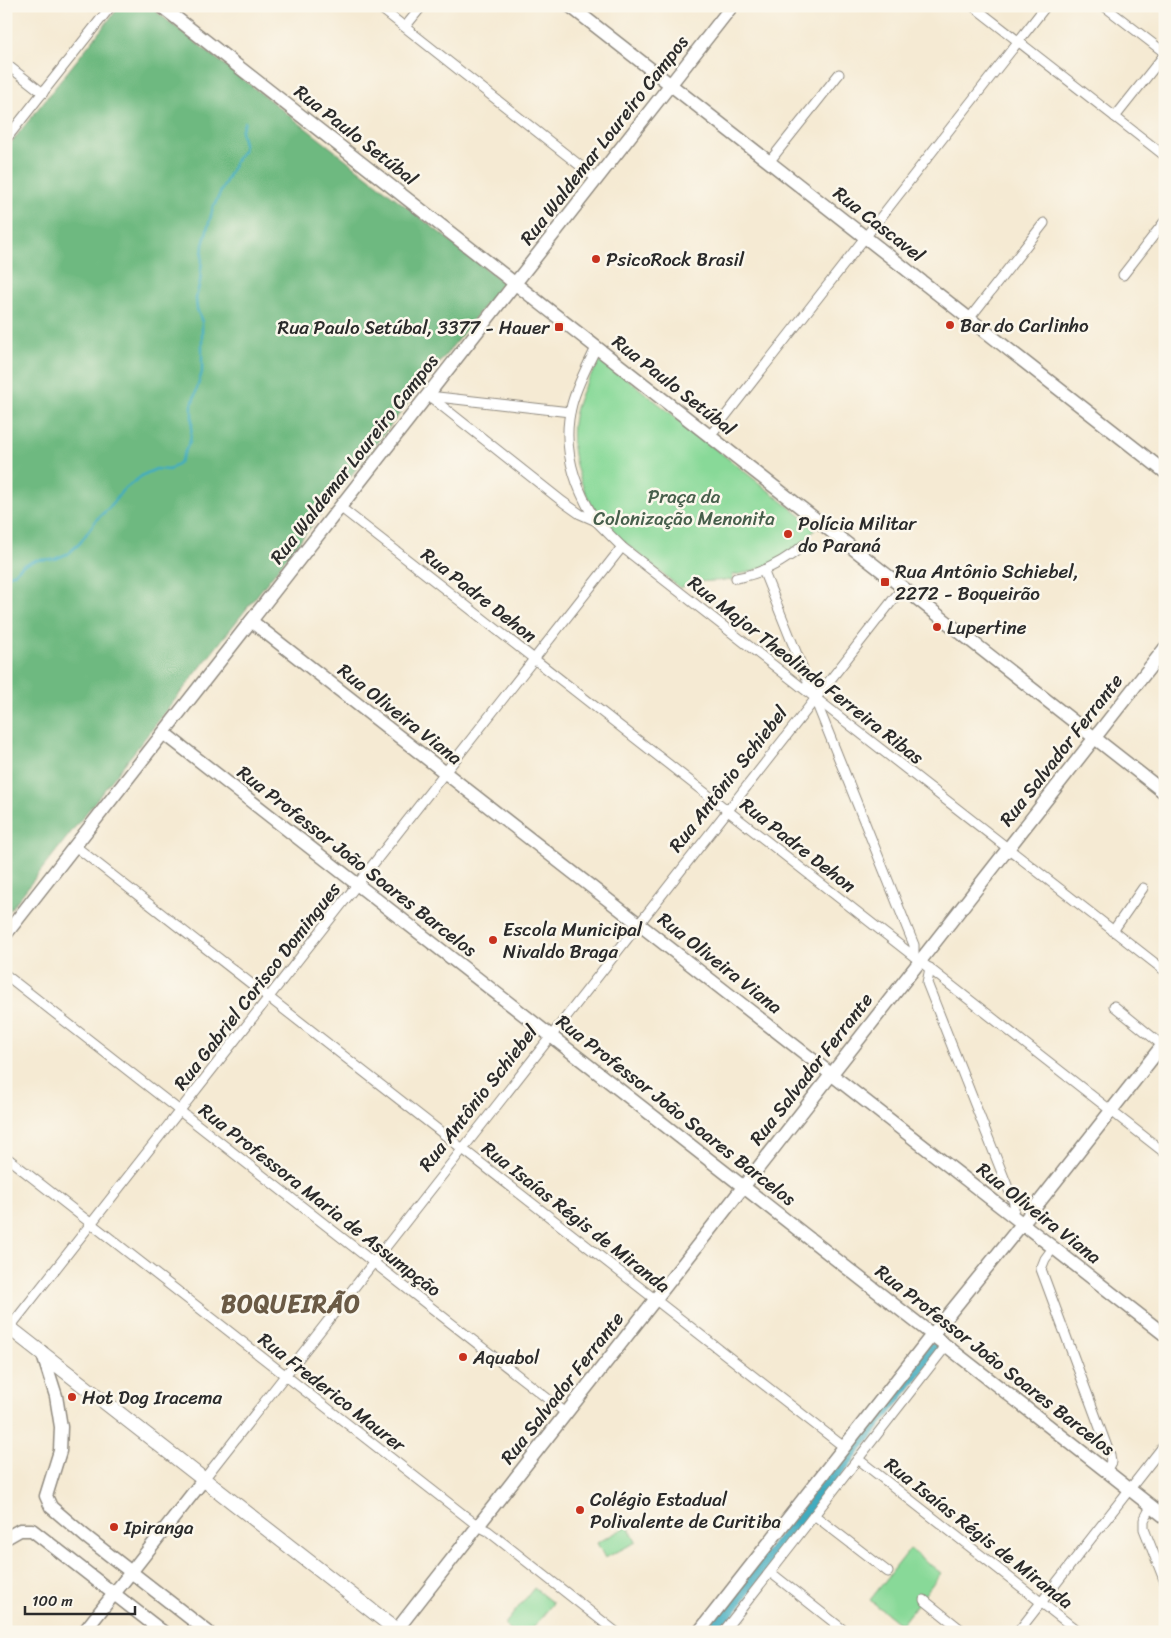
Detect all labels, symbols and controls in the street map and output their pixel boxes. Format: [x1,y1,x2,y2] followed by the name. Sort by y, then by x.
[511,27,697,252] street label: Rua Waldemar Loureiro Campos
[287,76,426,195] street label: Rua Paulo Setúbal
[826,177,933,271] street label: Rua Cascavel
[606,243,745,276] place label: PsicoRock Brasil
[590,253,602,265] marker: PsicoRock Brasil
[960,309,1089,342] place label: Bar do Carlinho
[278,311,550,344] place label: Rua Paulo Setúbal, 3377 - Hauer
[944,319,956,331] marker: Bar do Carlinho
[553,321,565,333] marker: Rua Paulo Setúbal, 3377 - Hauer
[605,326,744,445] street label: Rua Paulo Setúbal
[261,346,447,571] street label: Rua Waldemar Loureiro Campos
[593,480,775,535] park label: Praça da Colonização Menonita
[798,507,917,562] place label: Polícia Militar do Paraná
[782,528,794,540] marker: Polícia Militar do Paraná
[414,539,544,651] street label: Rua Padre Dehon
[895,555,1079,610] place label: Rua Antônio Schiebel, 2272 - Boqueirão
[681,567,932,773] street label: Rua Major Theolindo Ferreira Ribas
[879,576,891,588] marker: Rua Antônio Schiebel, 2272 - Boqueirão
[947,611,1027,644] place label: Lupertine
[931,621,943,633] marker: Lupertine
[330,654,470,774] street label: Rua Oliveira Viana
[990,666,1132,834] street label: Rua Salvador Ferrante
[660,698,796,860] street label: Rua Antônio Schiebel
[230,757,484,966] street label: Rua Professor João Soares Barcelos
[733,789,863,901] street label: Rua Padre Dehon
[165,874,349,1097] street label: Rua Gabriel Corisco Domingues
[650,903,790,1023] street label: Rua Oliveira Viana
[503,913,643,968] place label: Escola Municipal Nivaldo Braga
[487,934,499,946] marker: Escola Municipal Nivaldo Braga
[740,985,882,1153] street label: Rua Salvador Ferrante
[549,1006,803,1215] street label: Rua Professor João Soares Barcelos
[410,1017,546,1179] street label: Rua Antônio Schiebel
[191,1094,449,1306] street label: Rua Professora Maria de Assumpção
[474,1132,678,1302] street label: Rua Isaías Régis de Miranda
[969,1153,1109,1273] street label: Rua Oliveira Viana
[868,1256,1122,1465] street label: Rua Professor João Soares Barcelos
[221,1283,361,1325] district label: BOQUEIRÃO
[491,1304,633,1472] street label: Rua Salvador Ferrante
[251,1324,414,1461] street label: Rua Frederico Maurer
[472,1341,540,1374] place label: Aquabol
[457,1351,469,1363] marker: Aquabol
[82,1381,223,1414] place label: Hot Dog Iracema
[66,1391,78,1403] marker: Hot Dog Iracema
[877,1448,1081,1618] street label: Rua Isaías Régis de Miranda
[590,1483,782,1538] place label: Colégio Estadual Polivalente de Curitiba
[574,1504,586,1516] marker: Colégio Estadual Polivalente de Curitiba
[123,1511,194,1544] place label: Ipiranga
[108,1521,120,1533] marker: Ipiranga
[25,1583,135,1615] scale bar
[32,1588,73,1614] text: 100 m

